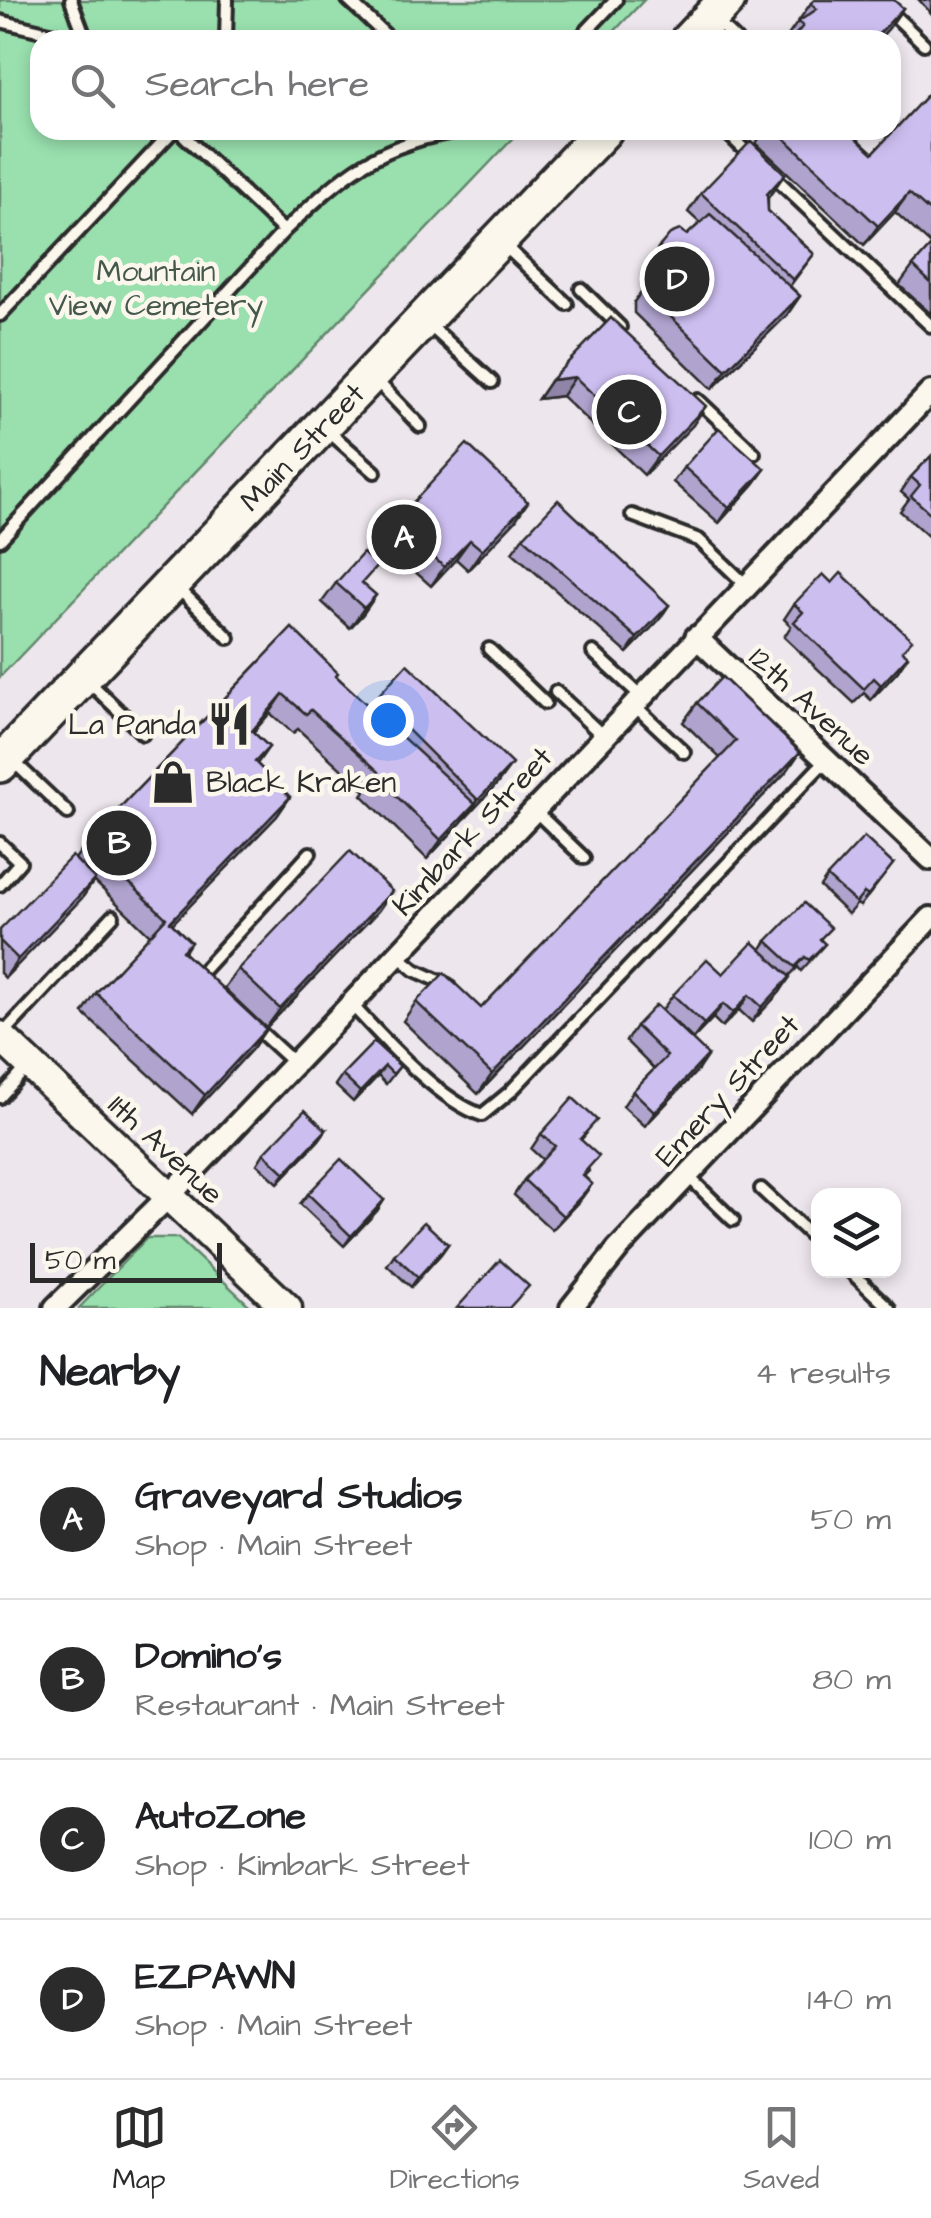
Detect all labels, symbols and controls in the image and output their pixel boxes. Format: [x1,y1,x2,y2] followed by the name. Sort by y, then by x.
[30,30,901,140] search box
[65,58,120,113] icon: search
[145,59,369,111] text: Search here
[644,242,710,316] pin: D
[49,251,263,328] park label: Mountain View Cemetery
[231,374,375,521] street label: Main Street
[596,374,662,450] pin: C
[372,500,436,574] pin: A
[739,638,883,776] street label: 12th Avenue
[363,695,414,746] your location
[205,700,253,748] restaurant icon: La Panda
[68,704,196,746] place label: La Panda
[383,738,562,926] street label: Kimbark Street
[149,758,197,806] shop icon: Black Kraken
[206,762,396,804] place label: Black Kraken
[86,806,152,880] pin: B
[646,1005,810,1177] street label: Emery Street
[98,1085,232,1214] street label: 11th Avenue
[811,1188,901,1278] map controls
[811,1188,901,1278] button: layers
[30,1238,222,1282] scale bar
[45,1241,116,1280] text: 50 m
[40,1344,180,1402] text: Nearby
[755,1351,891,1396] text: 4 results
[135,1471,463,1523] text: Graveyard Studios
[62,1497,83,1542] text: A
[810,1497,891,1542] text: 50 m
[135,1523,412,1568] text: Shop · Main Street
[135,1631,282,1683] text: Domino's
[61,1657,84,1702] text: B
[812,1657,891,1702] text: 80 m
[135,1683,505,1728] text: Restaurant · Main Street
[135,1791,306,1843] text: AutoZone
[61,1817,84,1862] text: C
[809,1817,891,1862] text: 100 m
[135,1843,470,1888] text: Shop · Kimbark Street
[135,1951,295,2003] text: EZPAWN
[62,1977,83,2022] text: D
[807,1977,891,2022] text: 140 m
[135,2003,412,2048] text: Shop · Main Street
[112,2100,167,2199] tab: Map
[390,2100,520,2199] tab: Directions
[743,2100,819,2199] tab: Saved

